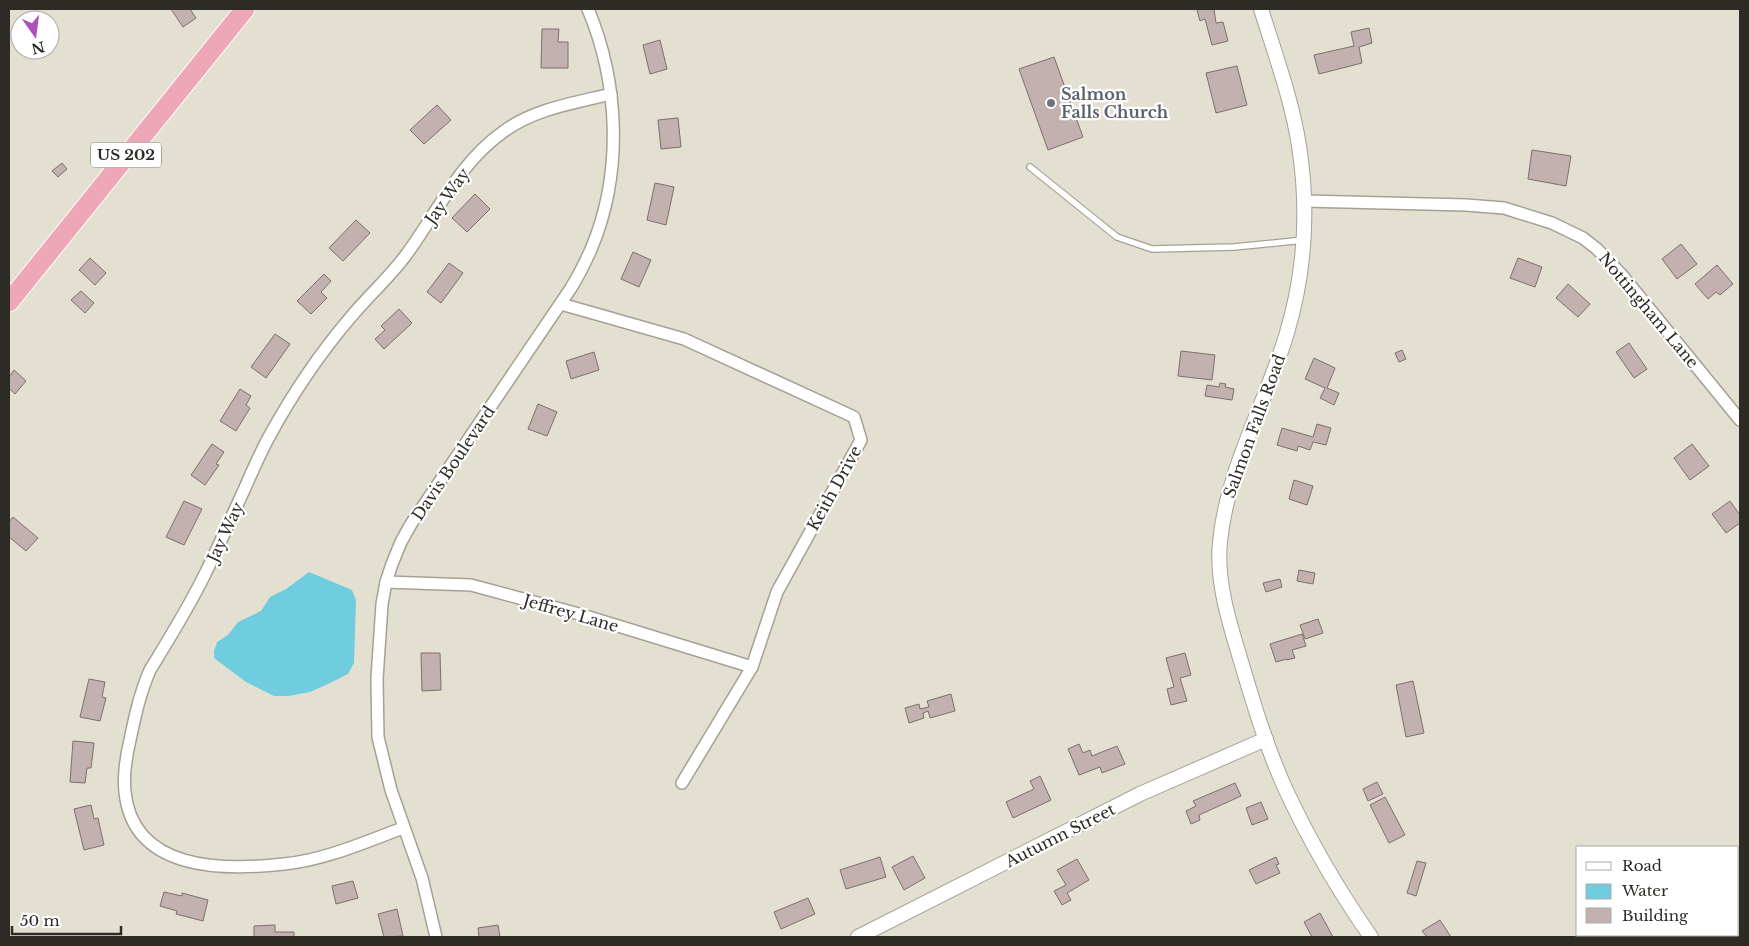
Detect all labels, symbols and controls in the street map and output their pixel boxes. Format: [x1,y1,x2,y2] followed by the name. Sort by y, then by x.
[10,10,60,60] north arrow
[30,37,47,58] text: N
[1061,84,1169,122] place label: Salmon Falls Church
[1045,97,1057,109] marker: Salmon Falls Church
[91,142,161,168] road number: US 202
[419,163,474,230] street label: Jay Way
[1595,248,1703,372] street label: Nottingham Lane
[1219,351,1289,501] street label: Salmon Falls Road
[407,402,499,524] street label: Davis Boulevard
[802,442,866,534] street label: Keith Drive
[202,498,248,567] street label: Jay Way
[519,589,621,636] street label: Jeffrey Lane
[1001,799,1118,872] street label: Autumn Street
[1576,846,1739,936] legend
[1622,856,1662,875] text: Road
[1621,881,1669,900] text: Water
[12,904,121,936] scale bar
[1622,906,1689,925] text: Building
[20,911,60,930] text: 50 m

